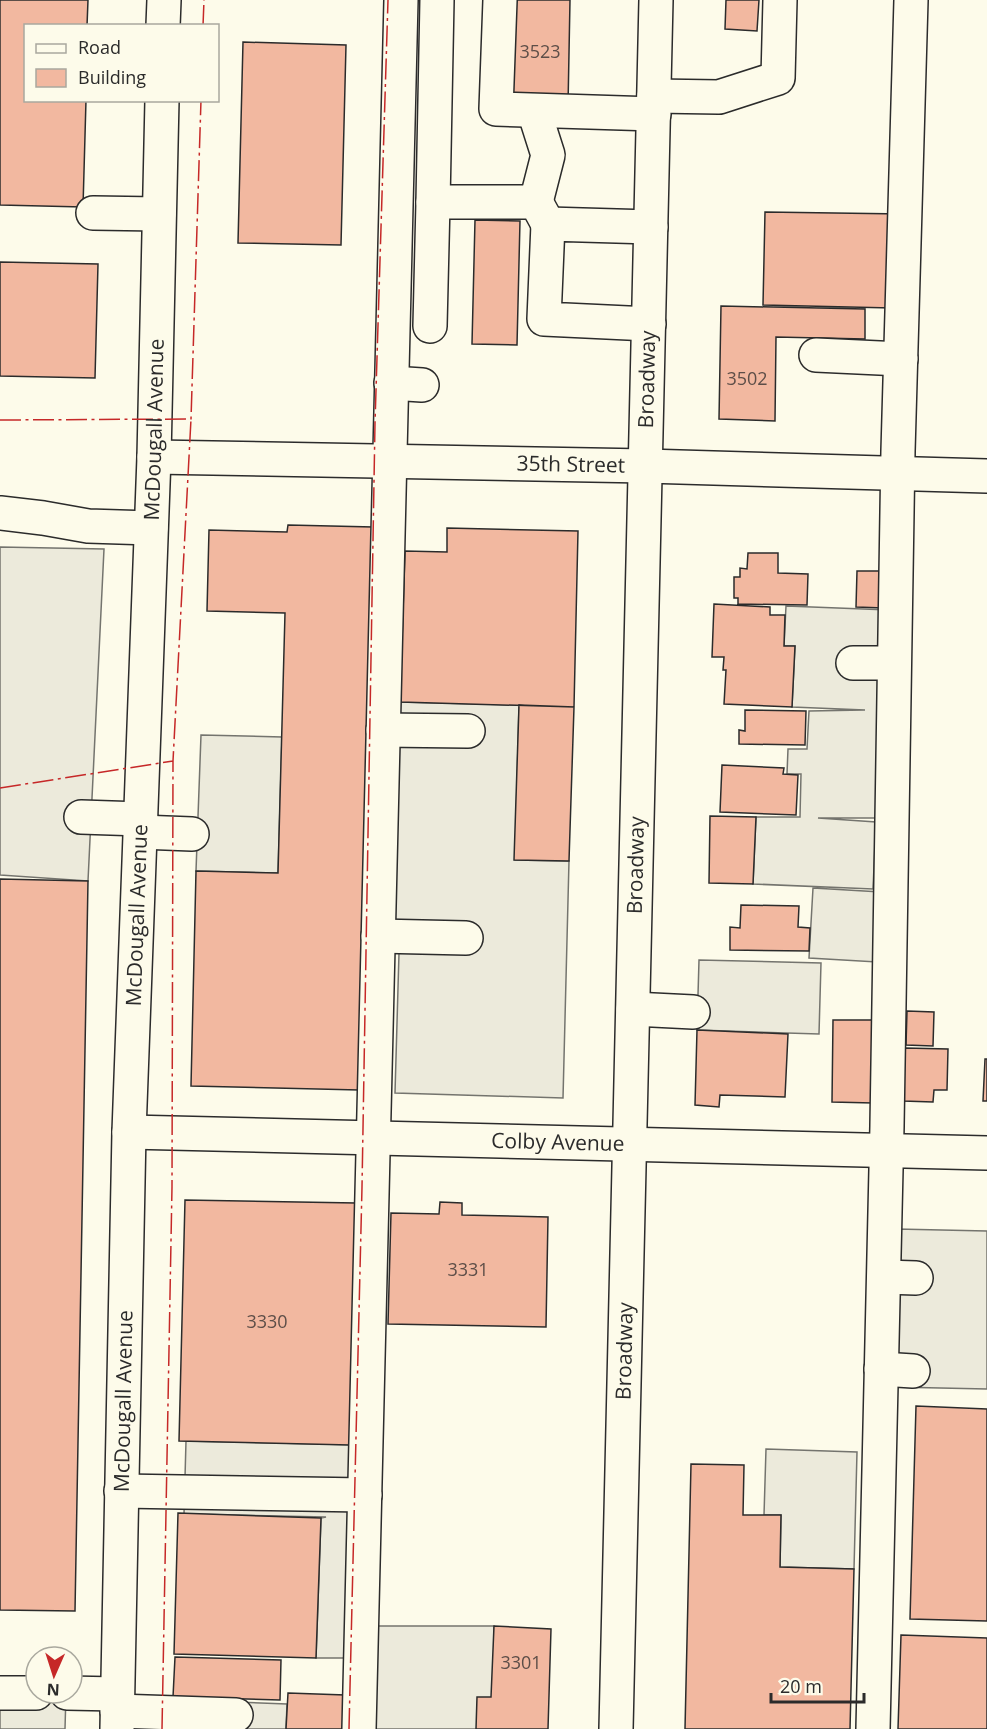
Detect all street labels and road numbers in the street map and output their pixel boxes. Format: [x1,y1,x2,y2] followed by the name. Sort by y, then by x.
[631,330,661,429] street label: Broadway
[137,338,170,521] street label: McDougall Avenue
[516,449,625,479] street label: 35th Street
[620,816,650,914] street label: Broadway
[119,824,153,1007] street label: McDougall Avenue
[491,1126,625,1157] street label: Colby Avenue
[609,1301,639,1400] street label: Broadway
[107,1310,138,1492] street label: McDougall Avenue

